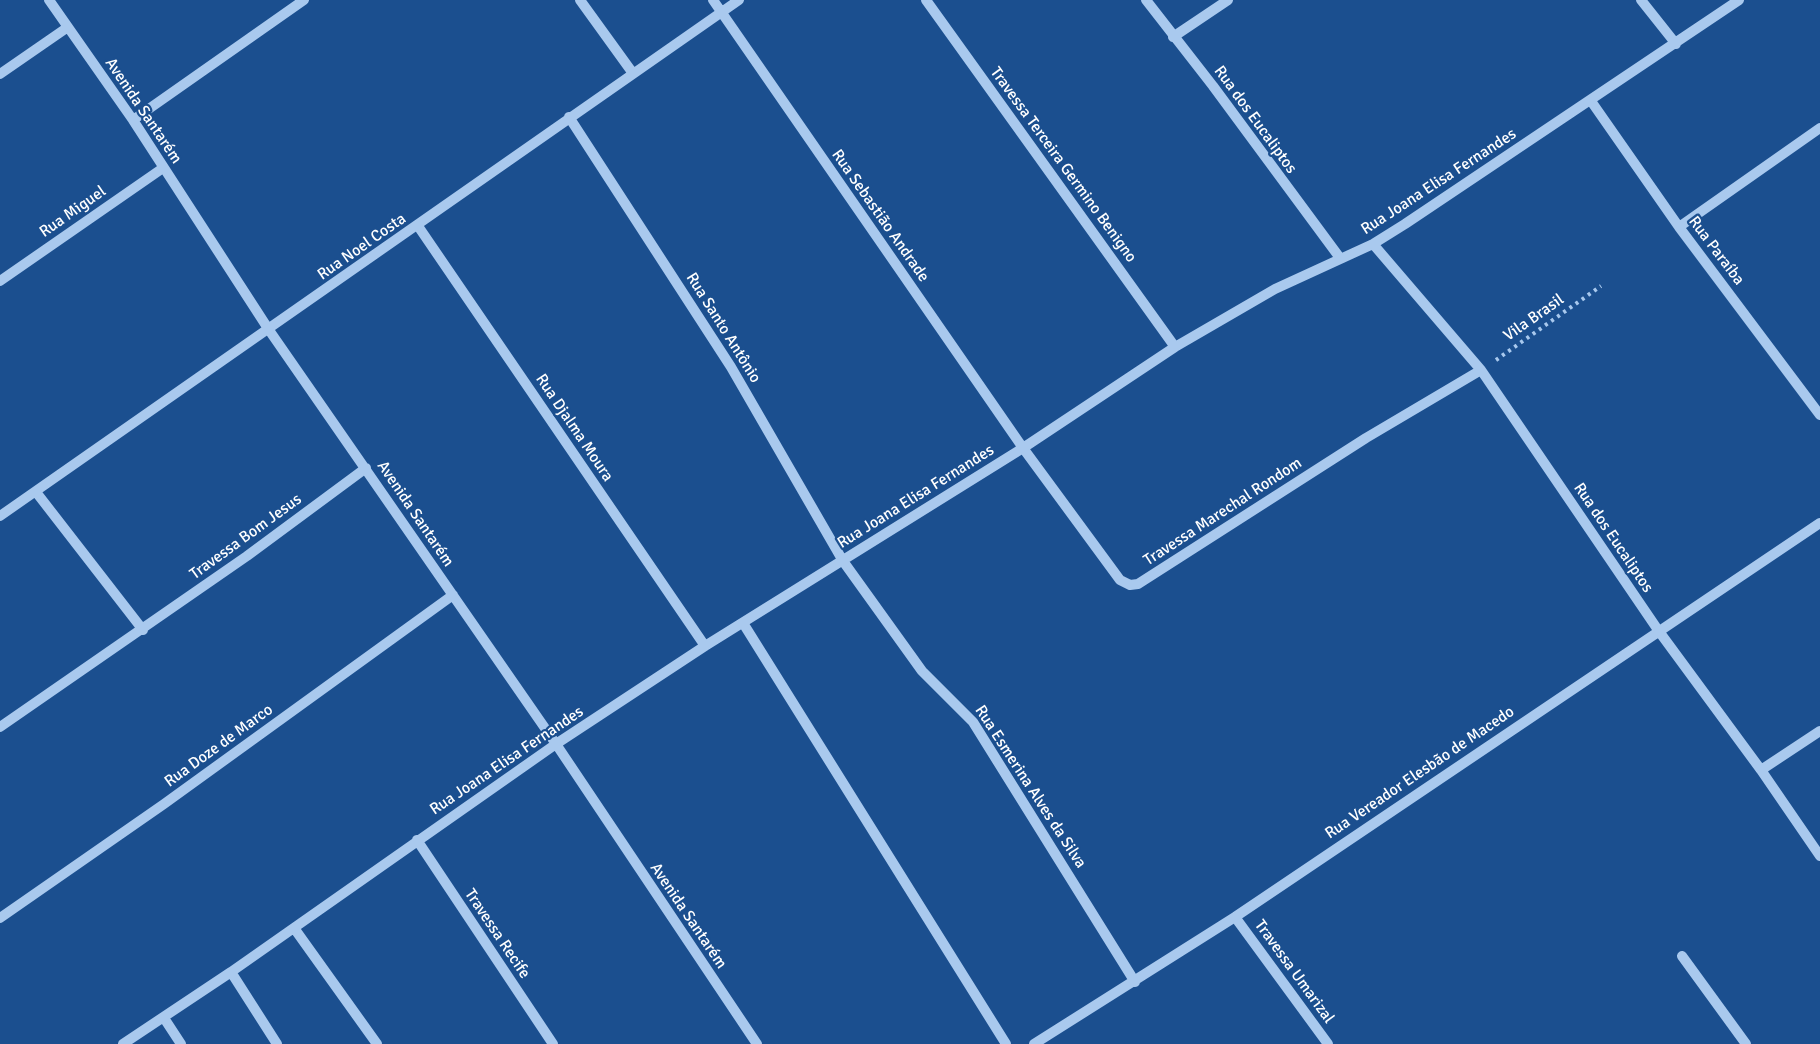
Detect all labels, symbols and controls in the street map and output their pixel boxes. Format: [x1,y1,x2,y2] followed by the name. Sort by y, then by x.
[100,54,186,168] street label: Avenida Santarém
[1209,62,1301,178] street label: Rua dos Eucaliptos
[986,64,1140,266] street label: Travessa Terceira Germino Benigno
[1358,125,1520,239] street label: Rua Joana Elisa Fernandes
[827,146,933,286] street label: Rua Sebastião Andrade
[36,182,110,242] street label: Rua Miguel
[314,209,410,285] street label: Rua Noel Costa
[1684,213,1748,289] street label: Rua Paraíba
[681,269,765,387] street label: Rua Santo Antônio
[1500,290,1568,346] street label: Vila Brasil
[531,371,617,485] street label: Rua Djalma Moura
[834,441,998,553] street label: Rua Joana Elisa Fernandes
[1140,454,1306,570] street label: Travessa Marechal Rondom
[372,457,458,571] street label: Avenida Santarém
[1569,479,1657,597] street label: Rua dos Eucaliptos
[186,490,306,584] street label: Travessa Bom Jesus
[161,700,277,792] street label: Rua Doze de Marco
[427,702,587,820] street label: Rua Joana Elisa Fernandes
[970,702,1090,872] street label: Rua Esmerina Alves da Silva
[1322,702,1518,844] street label: Rua Vereador Elesbão de Macedo
[645,859,731,973] street label: Avenida Santarém
[460,886,534,982] street label: Travessa Recife
[1250,916,1338,1028] street label: Travessa Umarizal

